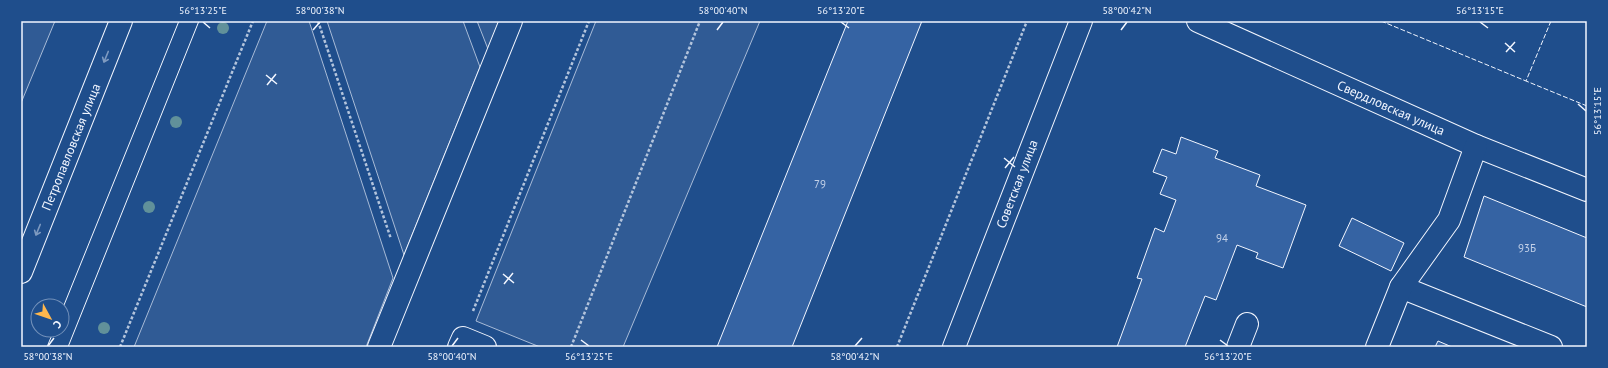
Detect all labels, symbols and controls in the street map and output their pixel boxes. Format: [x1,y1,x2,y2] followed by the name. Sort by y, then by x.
[179,4,227,17] text: 56°13'25"E
[295,4,345,17] text: 58°00'38"N
[698,4,748,17] text: 58°00'40"N
[817,4,865,17] text: 56°13'20"E
[1102,4,1152,17] text: 58°00'42"N
[1456,4,1504,17] text: 56°13'15"E
[102,51,110,63] one-way arrow
[1334,77,1448,139] street label: Свердловская улица
[38,81,104,213] street label: Петропавловская улица
[1591,87,1604,135] text: 56°13'15"E
[992,137,1042,231] street label: Советская улица
[814,177,826,191] house number: 79
[33,224,41,236] one-way arrow
[1216,231,1228,245] house number: 94
[1518,241,1536,255] house number: 93Б
[30,298,70,338] north arrow
[50,318,65,331] text: С
[23,350,73,363] text: 58°00'38"N
[427,350,477,363] text: 58°00'40"N
[565,350,613,363] text: 56°13'25"E
[830,350,880,363] text: 58°00'42"N
[1204,350,1252,363] text: 56°13'20"E

